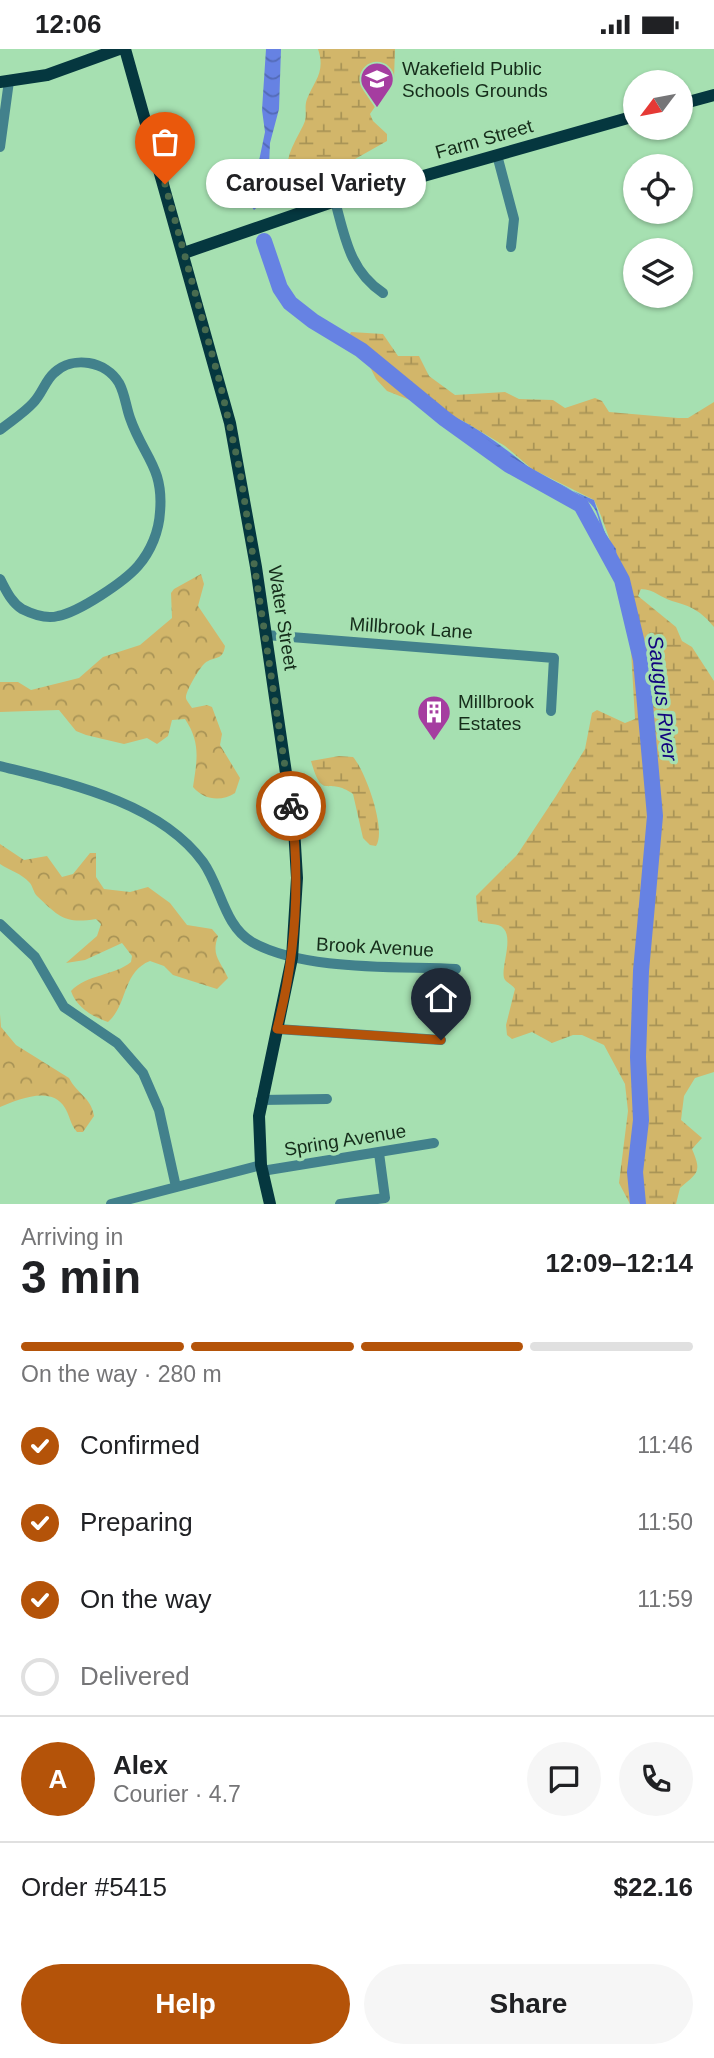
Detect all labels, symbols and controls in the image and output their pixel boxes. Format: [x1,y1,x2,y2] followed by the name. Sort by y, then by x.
[35,9,102,39] text: 12:06
[402,58,548,101] place label: Wakefield Public Schools Grounds
[358,60,396,109] school or university icon: Wakefield Public Schools Grounds
[623,70,693,140] north arrow
[623,70,693,308] map controls
[135,112,195,184] pin
[433,115,536,163] street label: Farm Street
[146,123,184,161] icon: bag
[623,154,693,224] button: locate
[207,159,428,209] callout: Carousel Variety
[226,170,406,196] text: Carousel Variety
[623,238,693,308] button: layers
[264,564,302,673] street label: Water Street
[349,613,473,643] street label: Millbrook Lane
[644,634,682,763] water label: Saugus River
[458,691,535,734] place label: Millbrook Estates
[415,693,453,742] building icon: Millbrook Estates
[256,771,326,841] courier
[272,787,310,825] icon: bike
[316,933,434,961] street label: Brook Avenue
[411,968,471,1040] pin
[422,979,460,1017] icon: home
[282,1120,408,1160] street label: Spring Avenue
[21,1224,123,1250] text: Arriving in
[546,1248,693,1278] text: 12:09–12:14
[21,1251,141,1303] text: 3 min
[21,1361,222,1387] text: On the way · 280 m
[21,1427,59,1465] icon: check
[80,1430,200,1460] text: Confirmed
[637,1432,693,1458] text: 11:46
[21,1504,59,1542] icon: check
[80,1507,193,1537] text: Preparing
[637,1509,693,1535] text: 11:50
[21,1581,59,1619] icon: check
[80,1584,212,1614] text: On the way
[637,1586,693,1612] text: 11:59
[80,1661,190,1691] text: Delivered
[527,1742,601,1816] button: chat
[619,1742,693,1816] button: phone
[113,1750,168,1780] text: Alex
[49,1764,67,1794] text: A
[113,1781,241,1807] text: Courier · 4.7
[21,1872,167,1902] text: Order #5415
[613,1872,693,1902] text: $22.16
[21,1964,350,2044] button: Help
[364,1964,693,2044] button: Share

